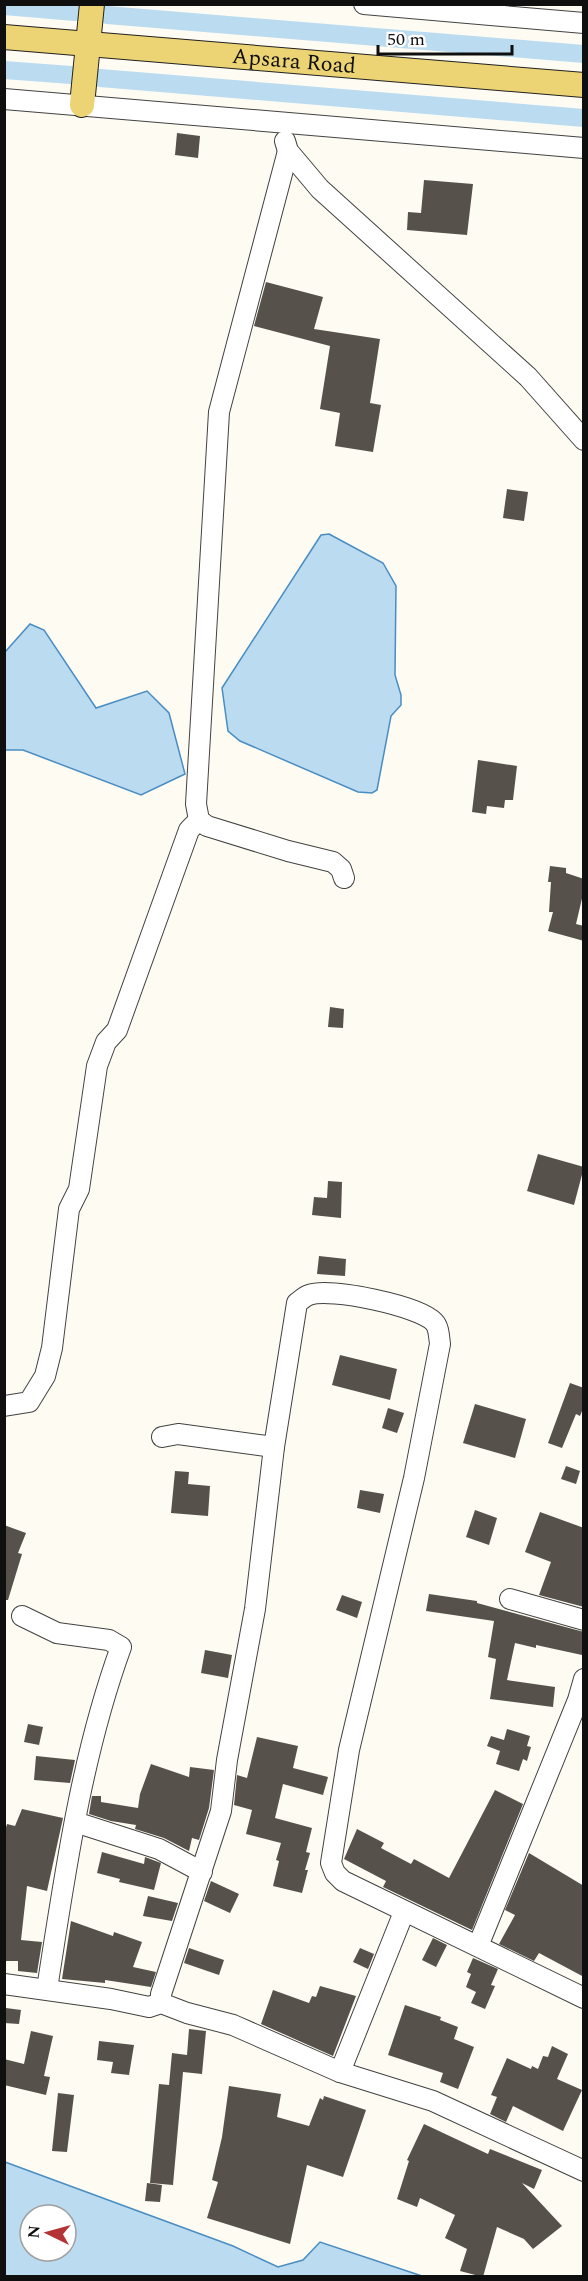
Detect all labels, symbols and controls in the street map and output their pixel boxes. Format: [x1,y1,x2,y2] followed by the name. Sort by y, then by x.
[378,18,512,56] scale bar
[387,26,425,53] text: 50 m
[231,39,357,83] street label: Apsara Road
[18,2203,78,2263] north arrow
[22,2224,47,2239] text: N

